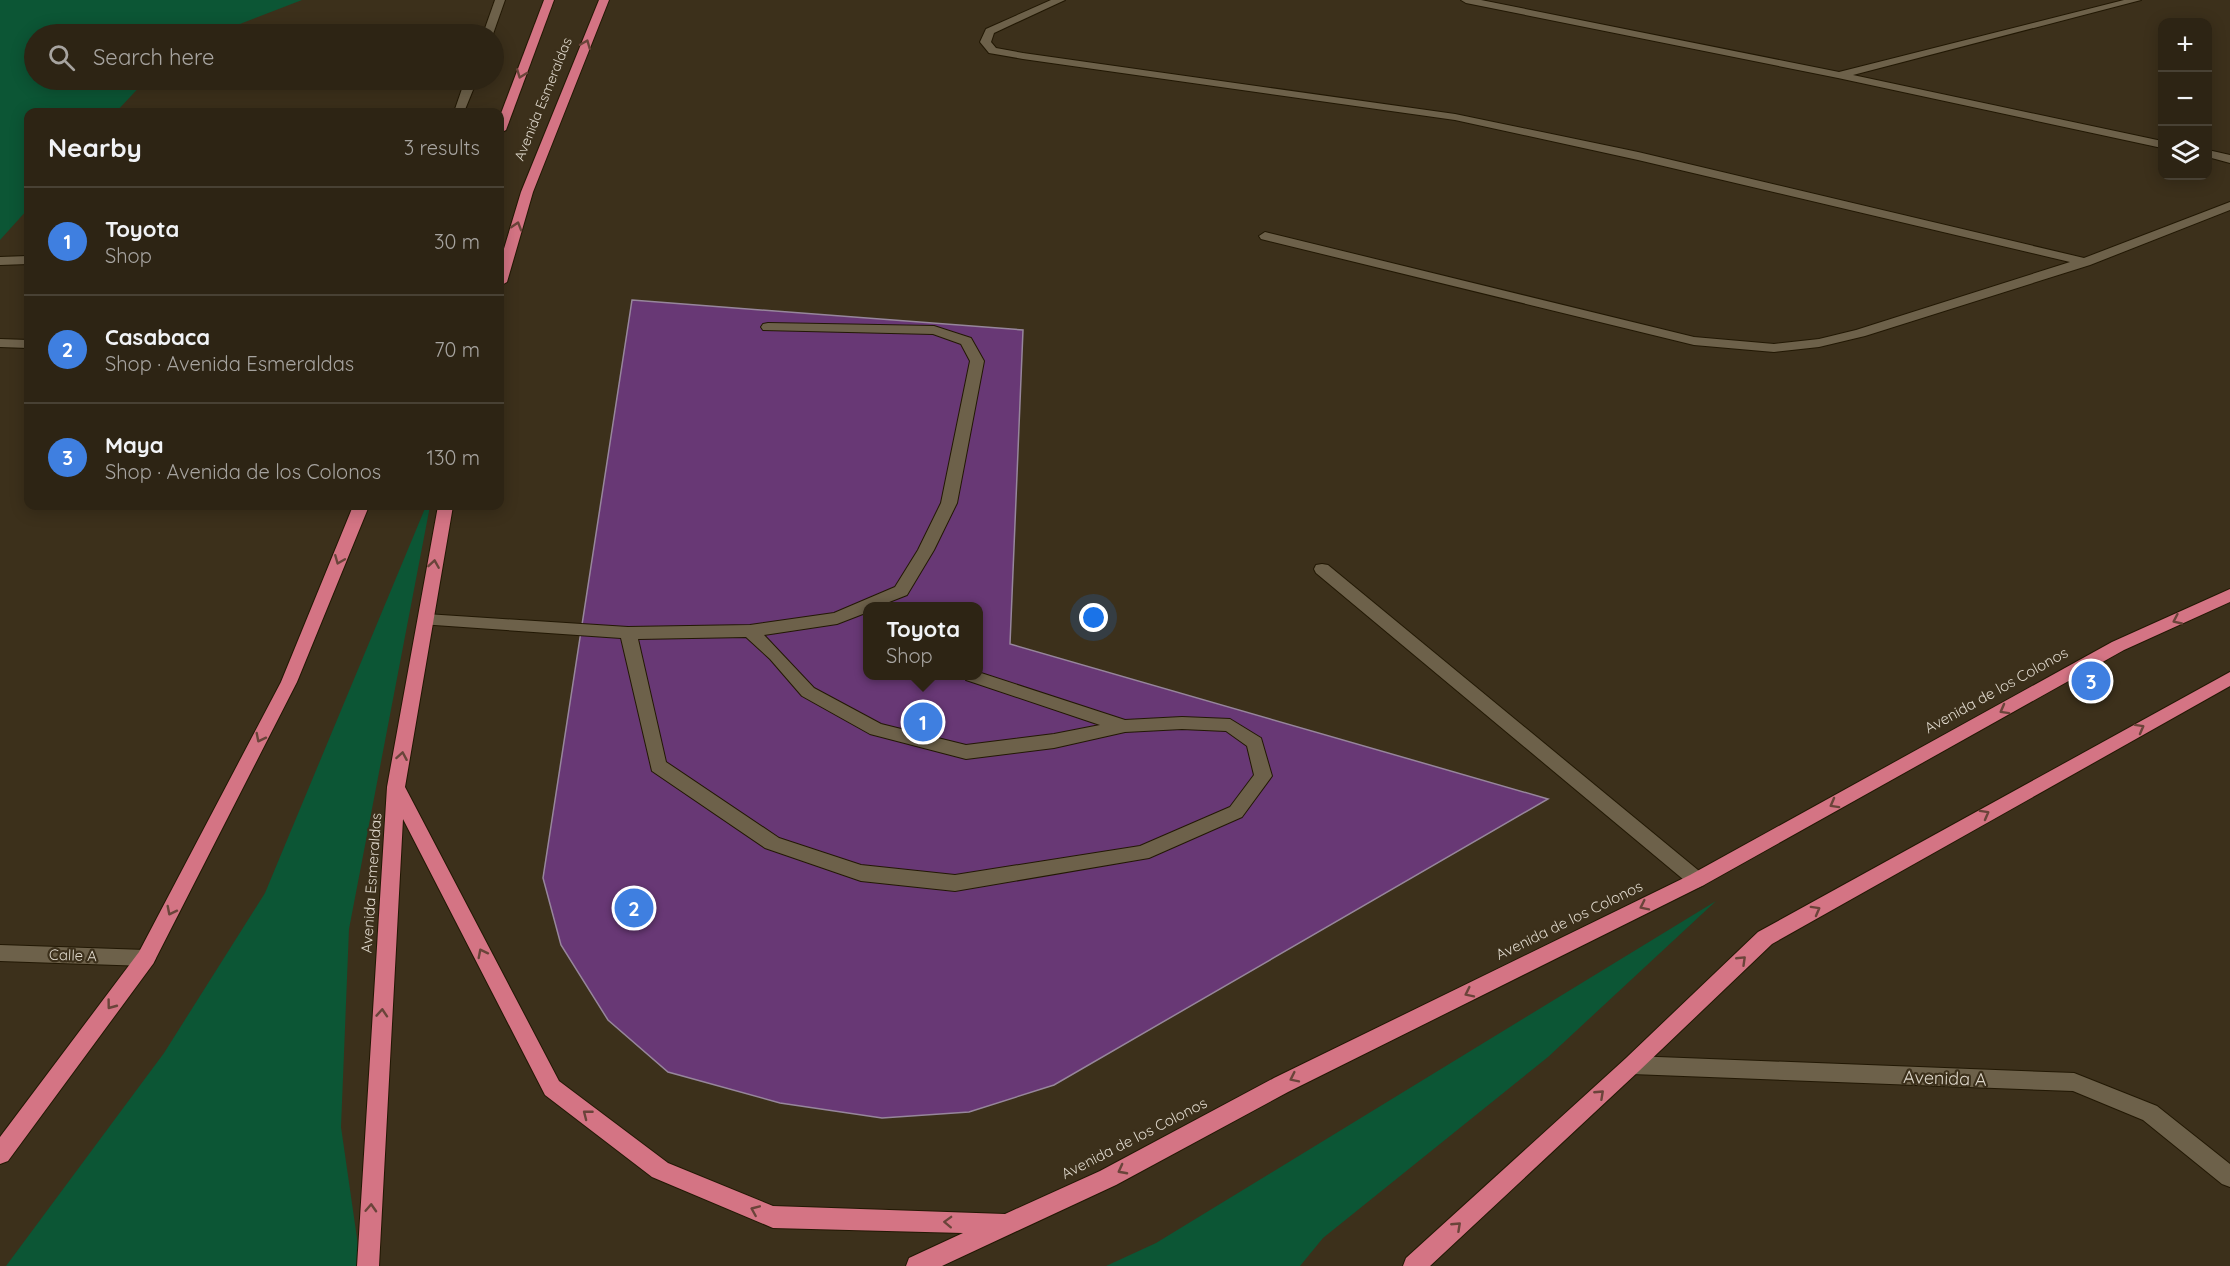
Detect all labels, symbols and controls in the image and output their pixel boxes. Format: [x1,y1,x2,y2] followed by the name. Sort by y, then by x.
[2158,18,2212,180] map controls
[2158,18,2212,72] button: +
[24,24,504,90] search box
[510,35,576,163] street label: Avenida Esmeraldas
[579,39,591,50] one-way arrow
[45,41,78,74] icon: search
[93,43,214,71] text: Search here
[515,68,528,79] one-way arrow
[2158,72,2212,126] button: −
[2158,126,2212,180] button: layers
[48,131,142,164] text: Nearby
[404,135,480,160] text: 3 results
[105,215,179,243] text: Toyota
[509,221,522,232] one-way arrow
[64,229,71,254] text: 1
[434,229,480,254] text: 30 m
[105,243,152,268] text: Shop
[105,323,210,351] text: Casabaca
[62,337,73,362] text: 2
[434,337,480,362] text: 70 m
[105,351,354,376] text: Shop · Avenida Esmeraldas
[105,431,164,459] text: Maya
[62,445,73,470] text: 3
[427,445,480,470] text: 130 m
[105,459,381,484] text: Shop · Avenida de los Colonos
[334,553,346,564] one-way arrow
[428,559,440,568] one-way arrow
[863,602,983,680] popup
[1079,603,1108,632] your location
[2172,612,2183,624] one-way arrow
[886,615,960,643] text: Toyota
[886,643,933,668] text: Shop
[1921,643,2071,737] street label: Avenida de los Colonos
[2072,658,2110,704] pin: 3
[904,700,942,744] pin: 1
[2000,703,2010,714] one-way arrow
[2133,724,2144,735] one-way arrow
[256,732,267,742] one-way arrow
[395,751,407,760] one-way arrow
[1829,797,1840,808] one-way arrow
[1979,810,1990,821] one-way arrow
[357,812,385,954] street label: Avenida Esmeraldas
[1493,876,1645,964] street label: Avenida de los Colonos
[614,886,654,930] pin: 2
[1640,899,1651,911] one-way arrow
[166,905,178,916] one-way arrow
[1809,906,1820,917] one-way arrow
[49,945,98,965] street label: Calle A
[478,949,489,960] one-way arrow
[1735,956,1745,967] one-way arrow
[1465,985,1476,997] one-way arrow
[107,998,118,1009] one-way arrow
[375,1008,388,1017] one-way arrow
[1903,1065,1987,1091] street label: Avenida A
[1290,1071,1301,1083] one-way arrow
[1594,1090,1604,1101] one-way arrow
[1058,1093,1210,1183] street label: Avenida de los Colonos
[582,1111,593,1122] one-way arrow
[1118,1163,1128,1174] one-way arrow
[364,1203,377,1212] one-way arrow
[750,1205,761,1217] one-way arrow
[944,1216,953,1229] one-way arrow
[1450,1222,1461,1233] one-way arrow

